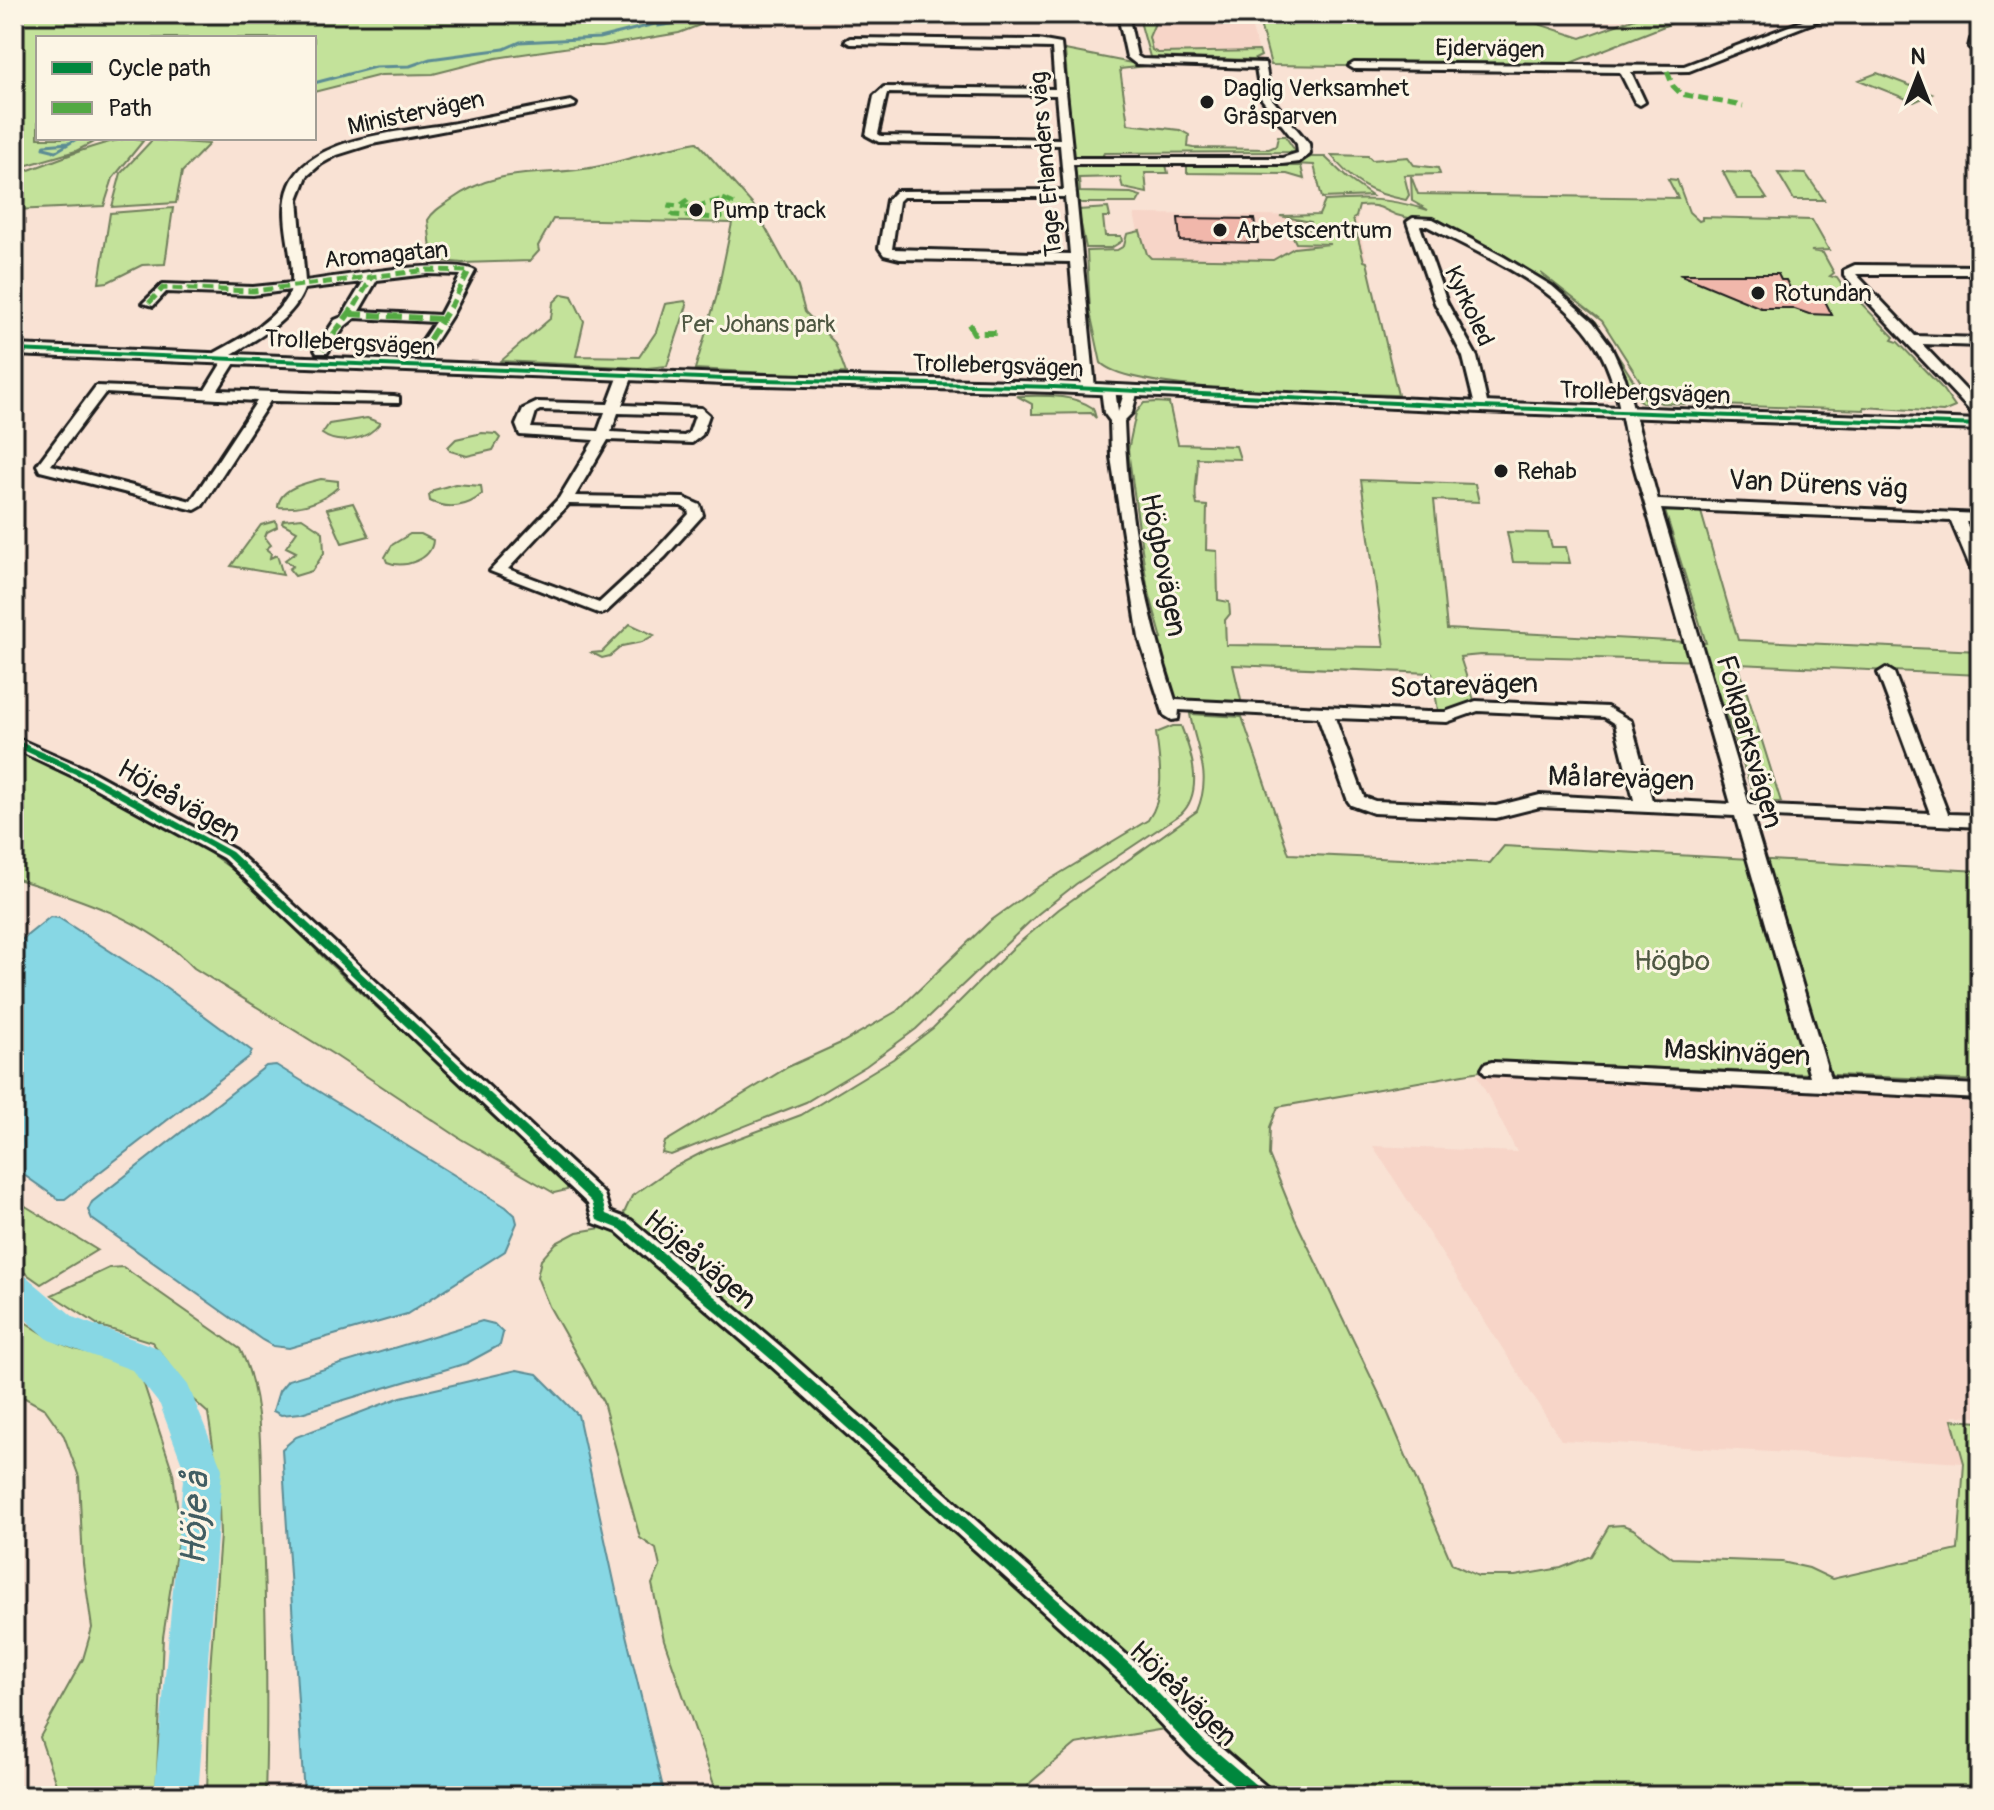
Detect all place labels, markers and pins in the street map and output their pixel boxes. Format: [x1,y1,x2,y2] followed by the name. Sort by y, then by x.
[1223,74,1410,131] place label: Daglig Verksamhet Gråsparven
[1198,93,1216,111] marker: Daglig Verksamhet Gråsparven
[712,196,826,225] place label: Pump track
[687,201,705,219] marker: Pump track
[1236,216,1392,245] place label: Arbetscentrum
[1211,221,1229,239] marker: Arbetscentrum
[1774,279,1872,308] place label: Rotundan
[1749,284,1767,302] marker: Rotundan
[1517,457,1577,486] place label: Rehab
[1492,462,1510,480] marker: Rehab

